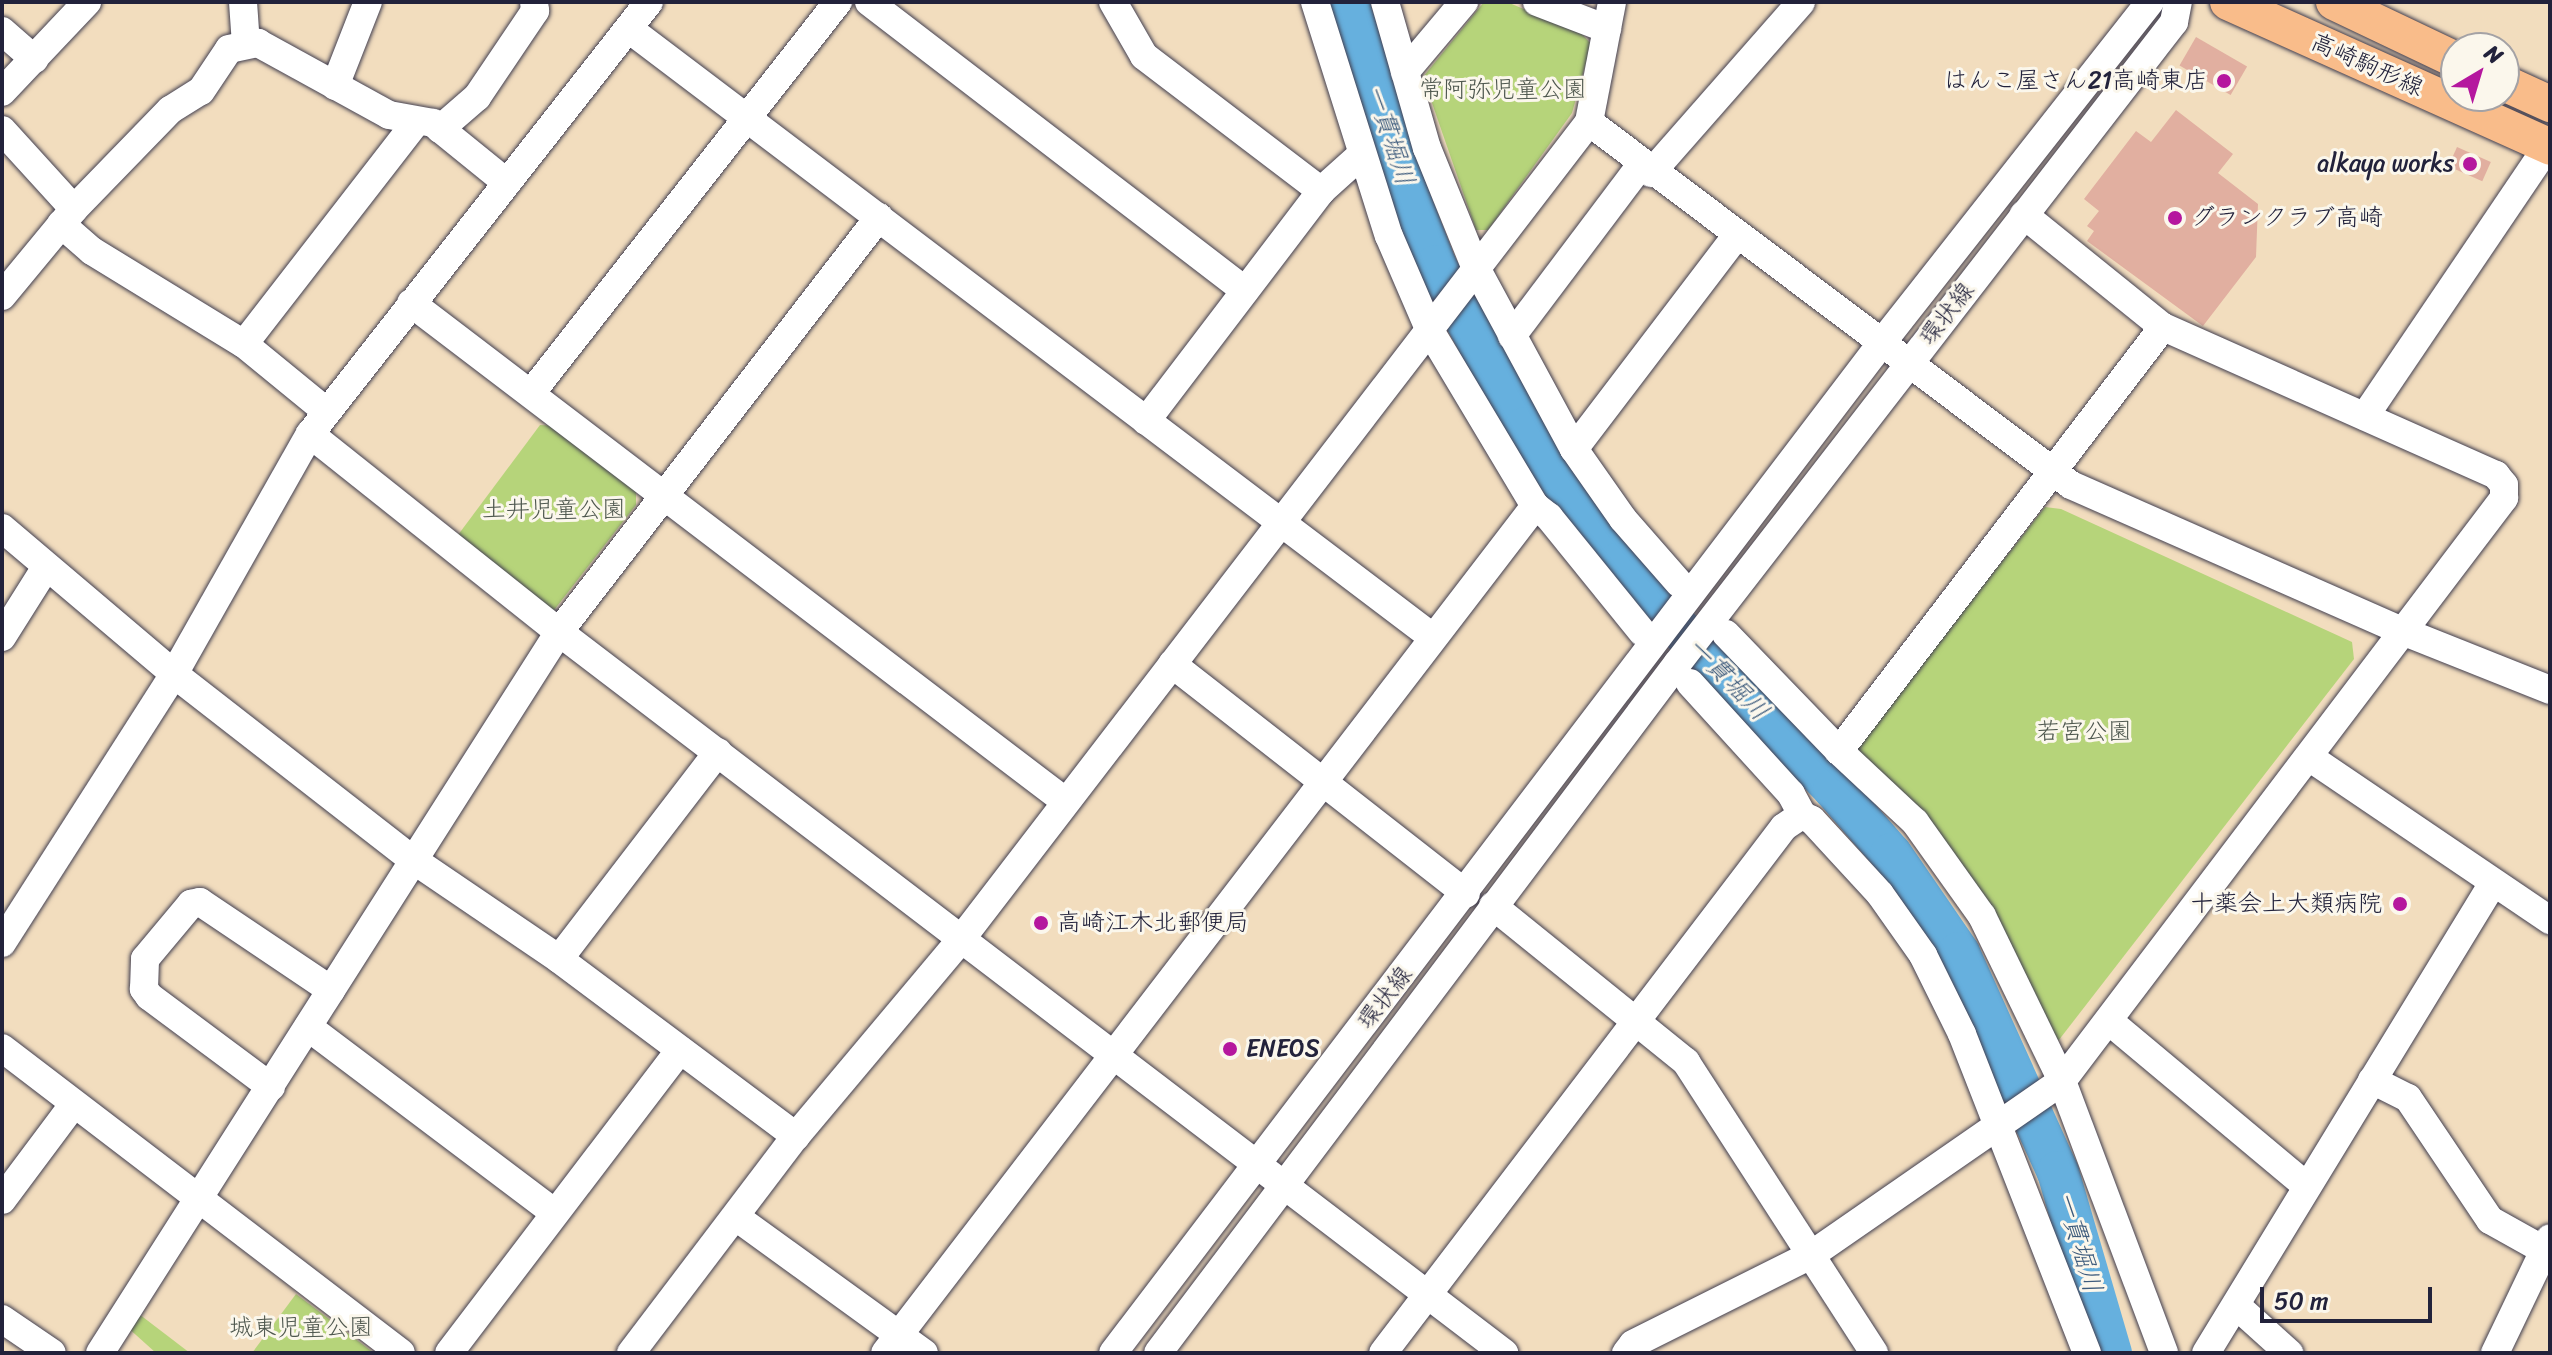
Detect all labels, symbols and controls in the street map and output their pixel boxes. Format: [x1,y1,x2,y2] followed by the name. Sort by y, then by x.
[2306,27,2428,103] street label: 高崎駒形線
[2440,32,2520,112] north arrow
[2476,34,2512,74] text: N
[1944,67,2208,95] place label: はんこ屋さん21高崎東店
[2215,72,2233,90] marker: はんこ屋さん21高崎東店
[1419,76,1587,104] park label: 常阿弥児童公園
[1359,81,1421,189] water label: 一貫堀川
[2317,150,2454,178] place label: alkaya works
[2461,155,2479,173] marker: alkaya works
[2191,204,2383,232] place label: グランクラブ高崎
[2166,209,2184,227] marker: グランクラブ高崎
[1913,277,1981,351] street label: 環状線
[482,496,626,524] park label: 土井児童公園
[1681,631,1775,727] water label: 一貫堀川
[2036,718,2132,746] park label: 若宮公園
[2190,890,2382,918] place label: 十薬会上大類病院
[2389,893,2411,915] marker: 十薬会上大類病院
[1057,909,1249,937] place label: 高崎江木北郵便局
[1032,914,1050,932] marker: 高崎江木北郵便局
[1351,961,1419,1035] street label: 環状線
[1246,1035,1320,1063] place label: ENEOS
[1221,1040,1239,1058] marker: ENEOS
[2050,1188,2108,1296] water label: 一貫堀川
[2264,1271,2436,1321] scale bar
[2274,1280,2329,1322] text: 50 m
[229,1314,373,1342] park label: 城東児童公園

